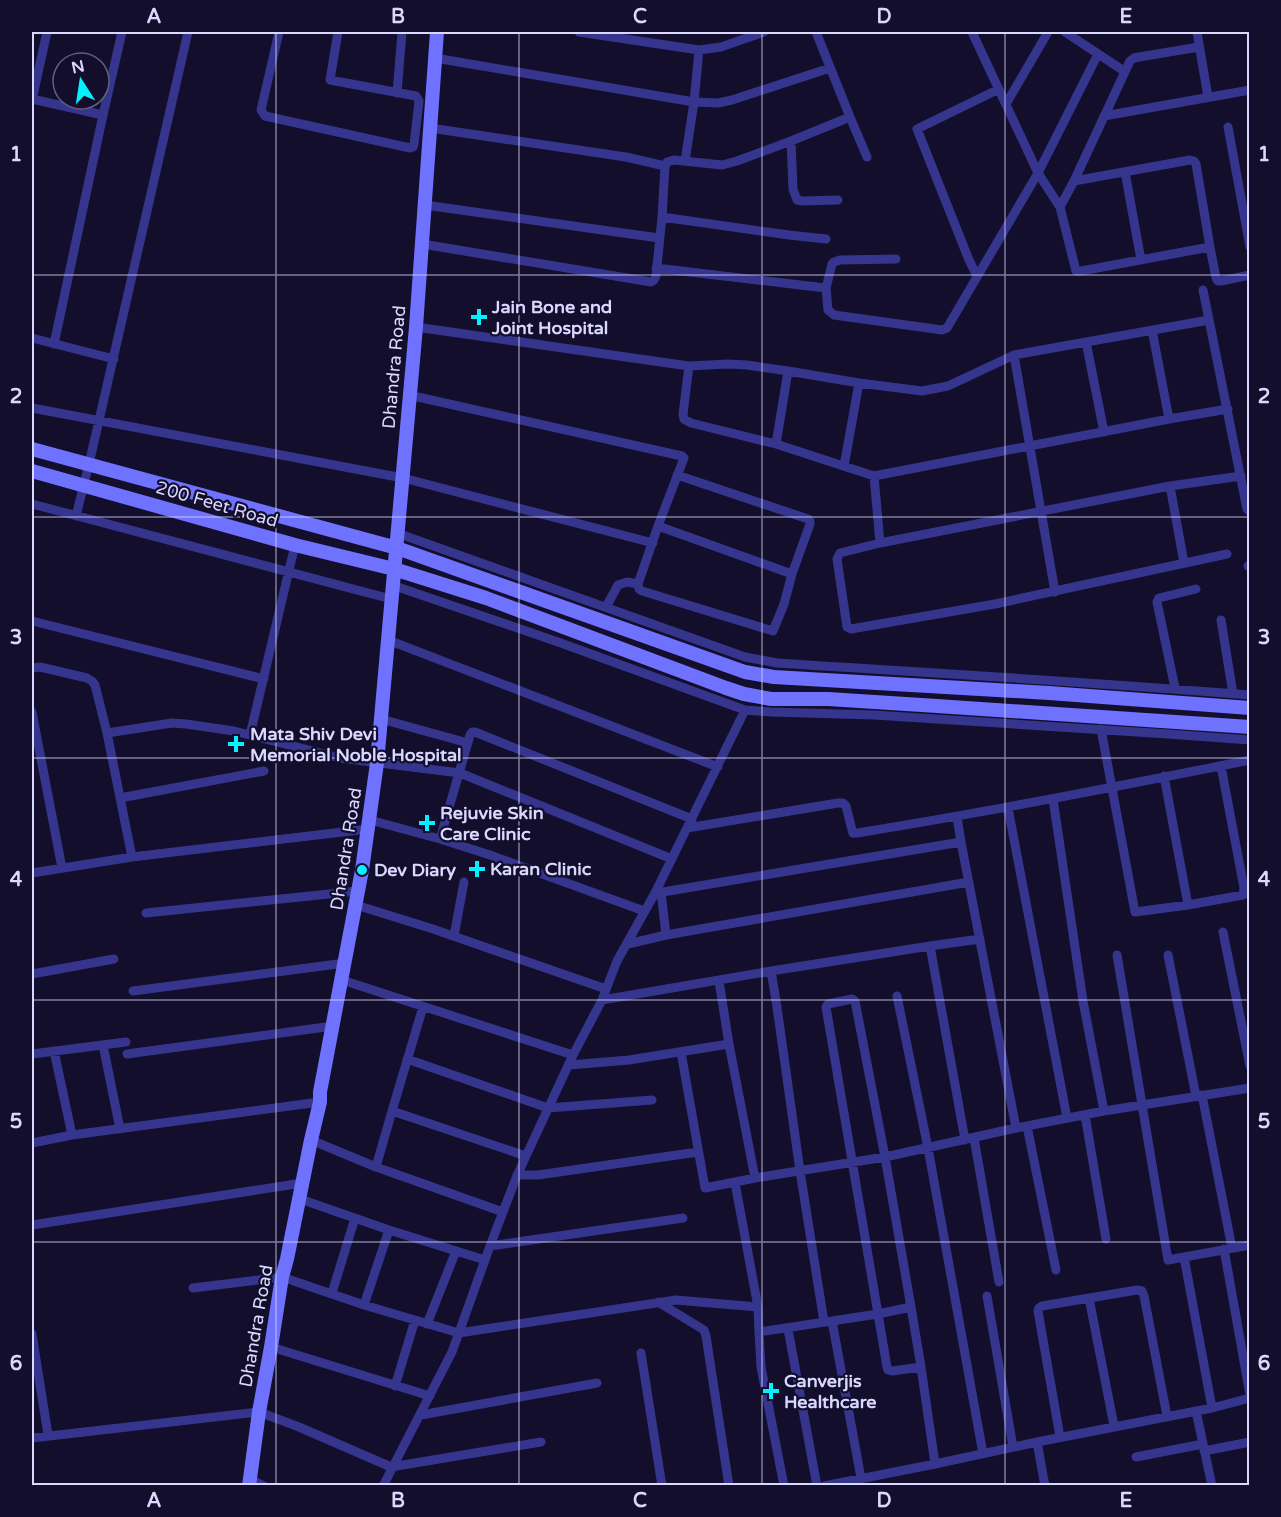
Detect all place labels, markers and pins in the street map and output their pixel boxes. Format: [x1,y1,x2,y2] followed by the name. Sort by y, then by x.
[491,296,612,339] place label: Jain Bone and Joint Hospital
[470,308,488,326] marker: Jain Bone and Joint Hospital
[250,723,462,766] place label: Mata Shiv Devi Memorial Noble Hospital
[227,735,245,753] marker: Mata Shiv Devi Memorial Noble Hospital
[440,802,544,845] place label: Rejuvie Skin Care Clinic
[418,814,436,832] marker: Rejuvie Skin Care Clinic
[490,858,592,880] place label: Karan Clinic
[374,859,456,881] place label: Dev Diary
[468,860,486,878] marker: Karan Clinic
[355,863,369,877] marker: Dev Diary
[784,1370,876,1413] place label: Canverjis Healthcare
[762,1382,780,1400] marker: Canverjis Healthcare

